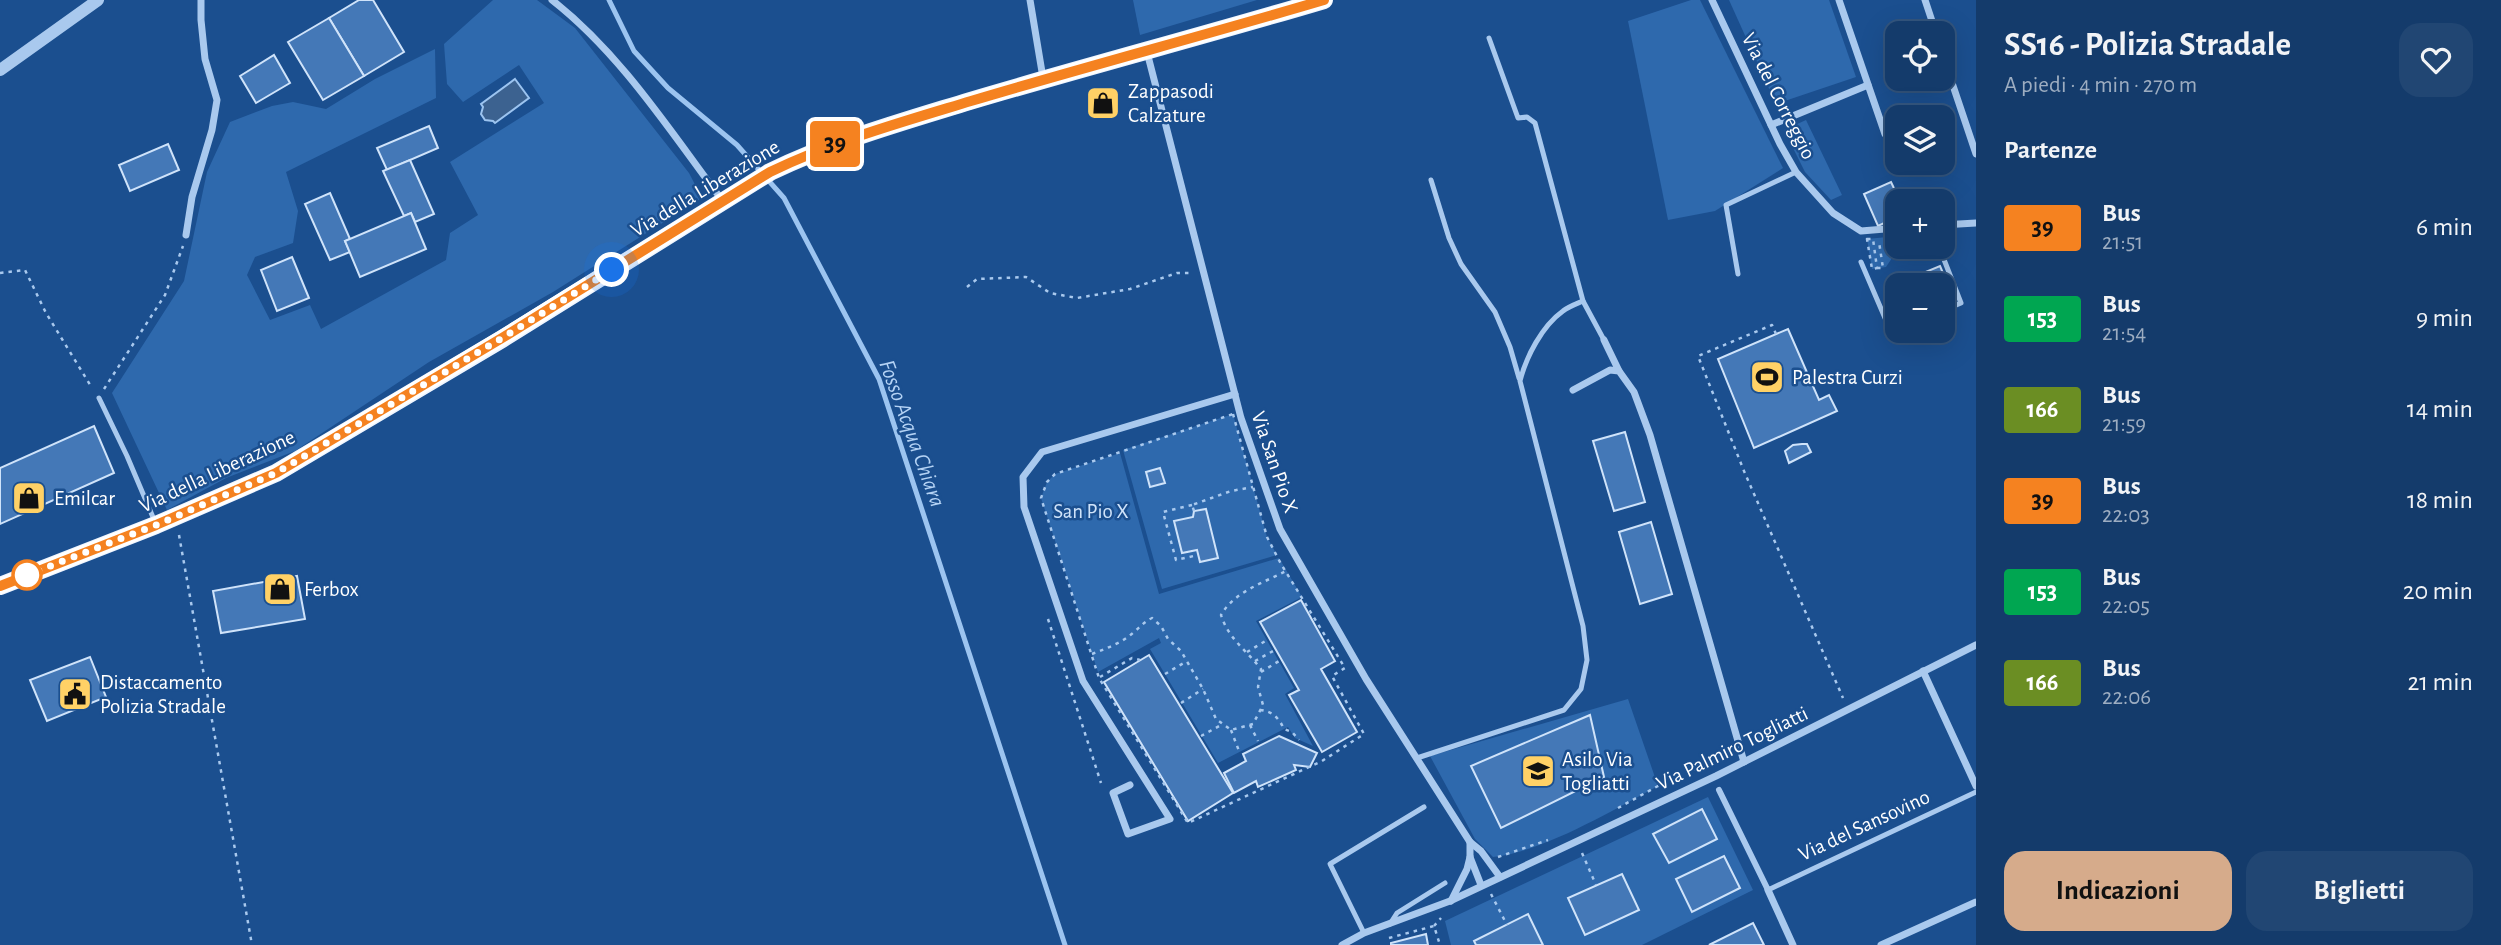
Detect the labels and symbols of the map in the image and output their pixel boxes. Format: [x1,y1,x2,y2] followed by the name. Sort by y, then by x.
[1738,30,1819,163] street label: Via del Correggio
[1128,81,1214,126] place label: Zappasodi Calzature
[1084,84,1122,122] shop icon: Zappasodi Calzature
[804,121,866,167] line badge: 39
[627,136,783,241] street label: Via della Liberazione
[594,252,629,287] your location
[874,357,949,510] water label: Fosso Acqua Chiara
[1748,358,1786,396] sports icon: Palestra Curzi
[1792,367,1903,388] place label: Palestra Curzi
[1247,409,1302,516] street label: Via San Pio X
[136,426,298,517] street label: Via della Liberazione
[10,479,48,517] shop icon: Emilcar
[54,488,115,509] place label: Emilcar
[1053,501,1129,522] park label: San Pio X
[12,560,42,590] unlabelled marker
[261,570,299,608] shop icon: Ferbox
[304,579,359,600] place label: Ferbox
[100,672,226,717] place label: Distaccamento Polizia Stradale
[56,675,94,713] public building icon: Distaccamento Polizia Stradale
[1653,703,1811,794] street label: Via Palmiro Togliatti
[1562,749,1633,794] place label: Asilo Via Togliatti
[1519,752,1557,790] school or university icon: Asilo Via Togliatti
[1795,786,1933,865] street label: Via del Sansovino

